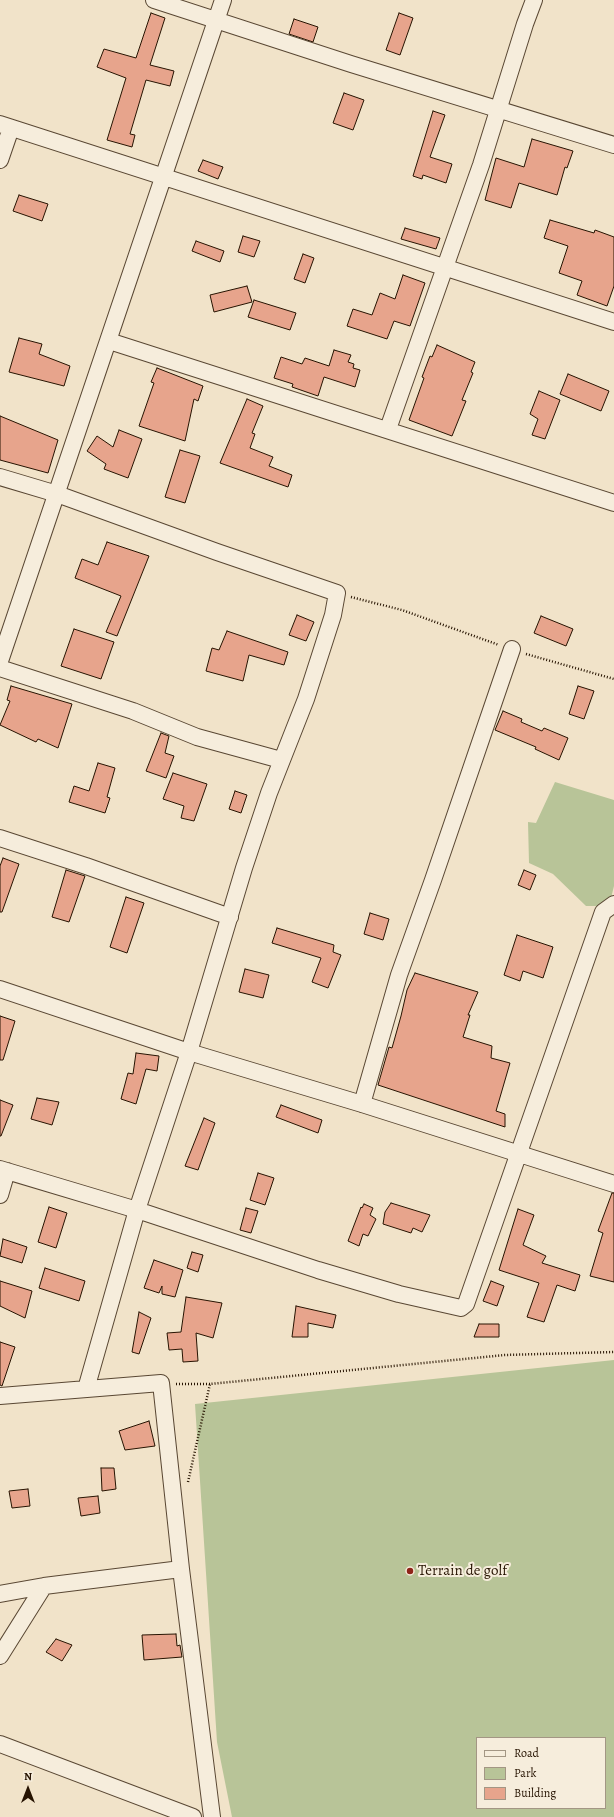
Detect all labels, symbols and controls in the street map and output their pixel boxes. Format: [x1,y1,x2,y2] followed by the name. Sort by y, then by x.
[418,1562,507,1580] place label: Terrain de golf
[405,1566,415,1576] marker: Terrain de golf
[476,1737,606,1809] legend
[514,1745,539,1761] text: Road
[514,1765,537,1781] text: Park
[8,1769,48,1809] north arrow
[24,1769,32,1784] text: N
[514,1785,556,1801] text: Building

